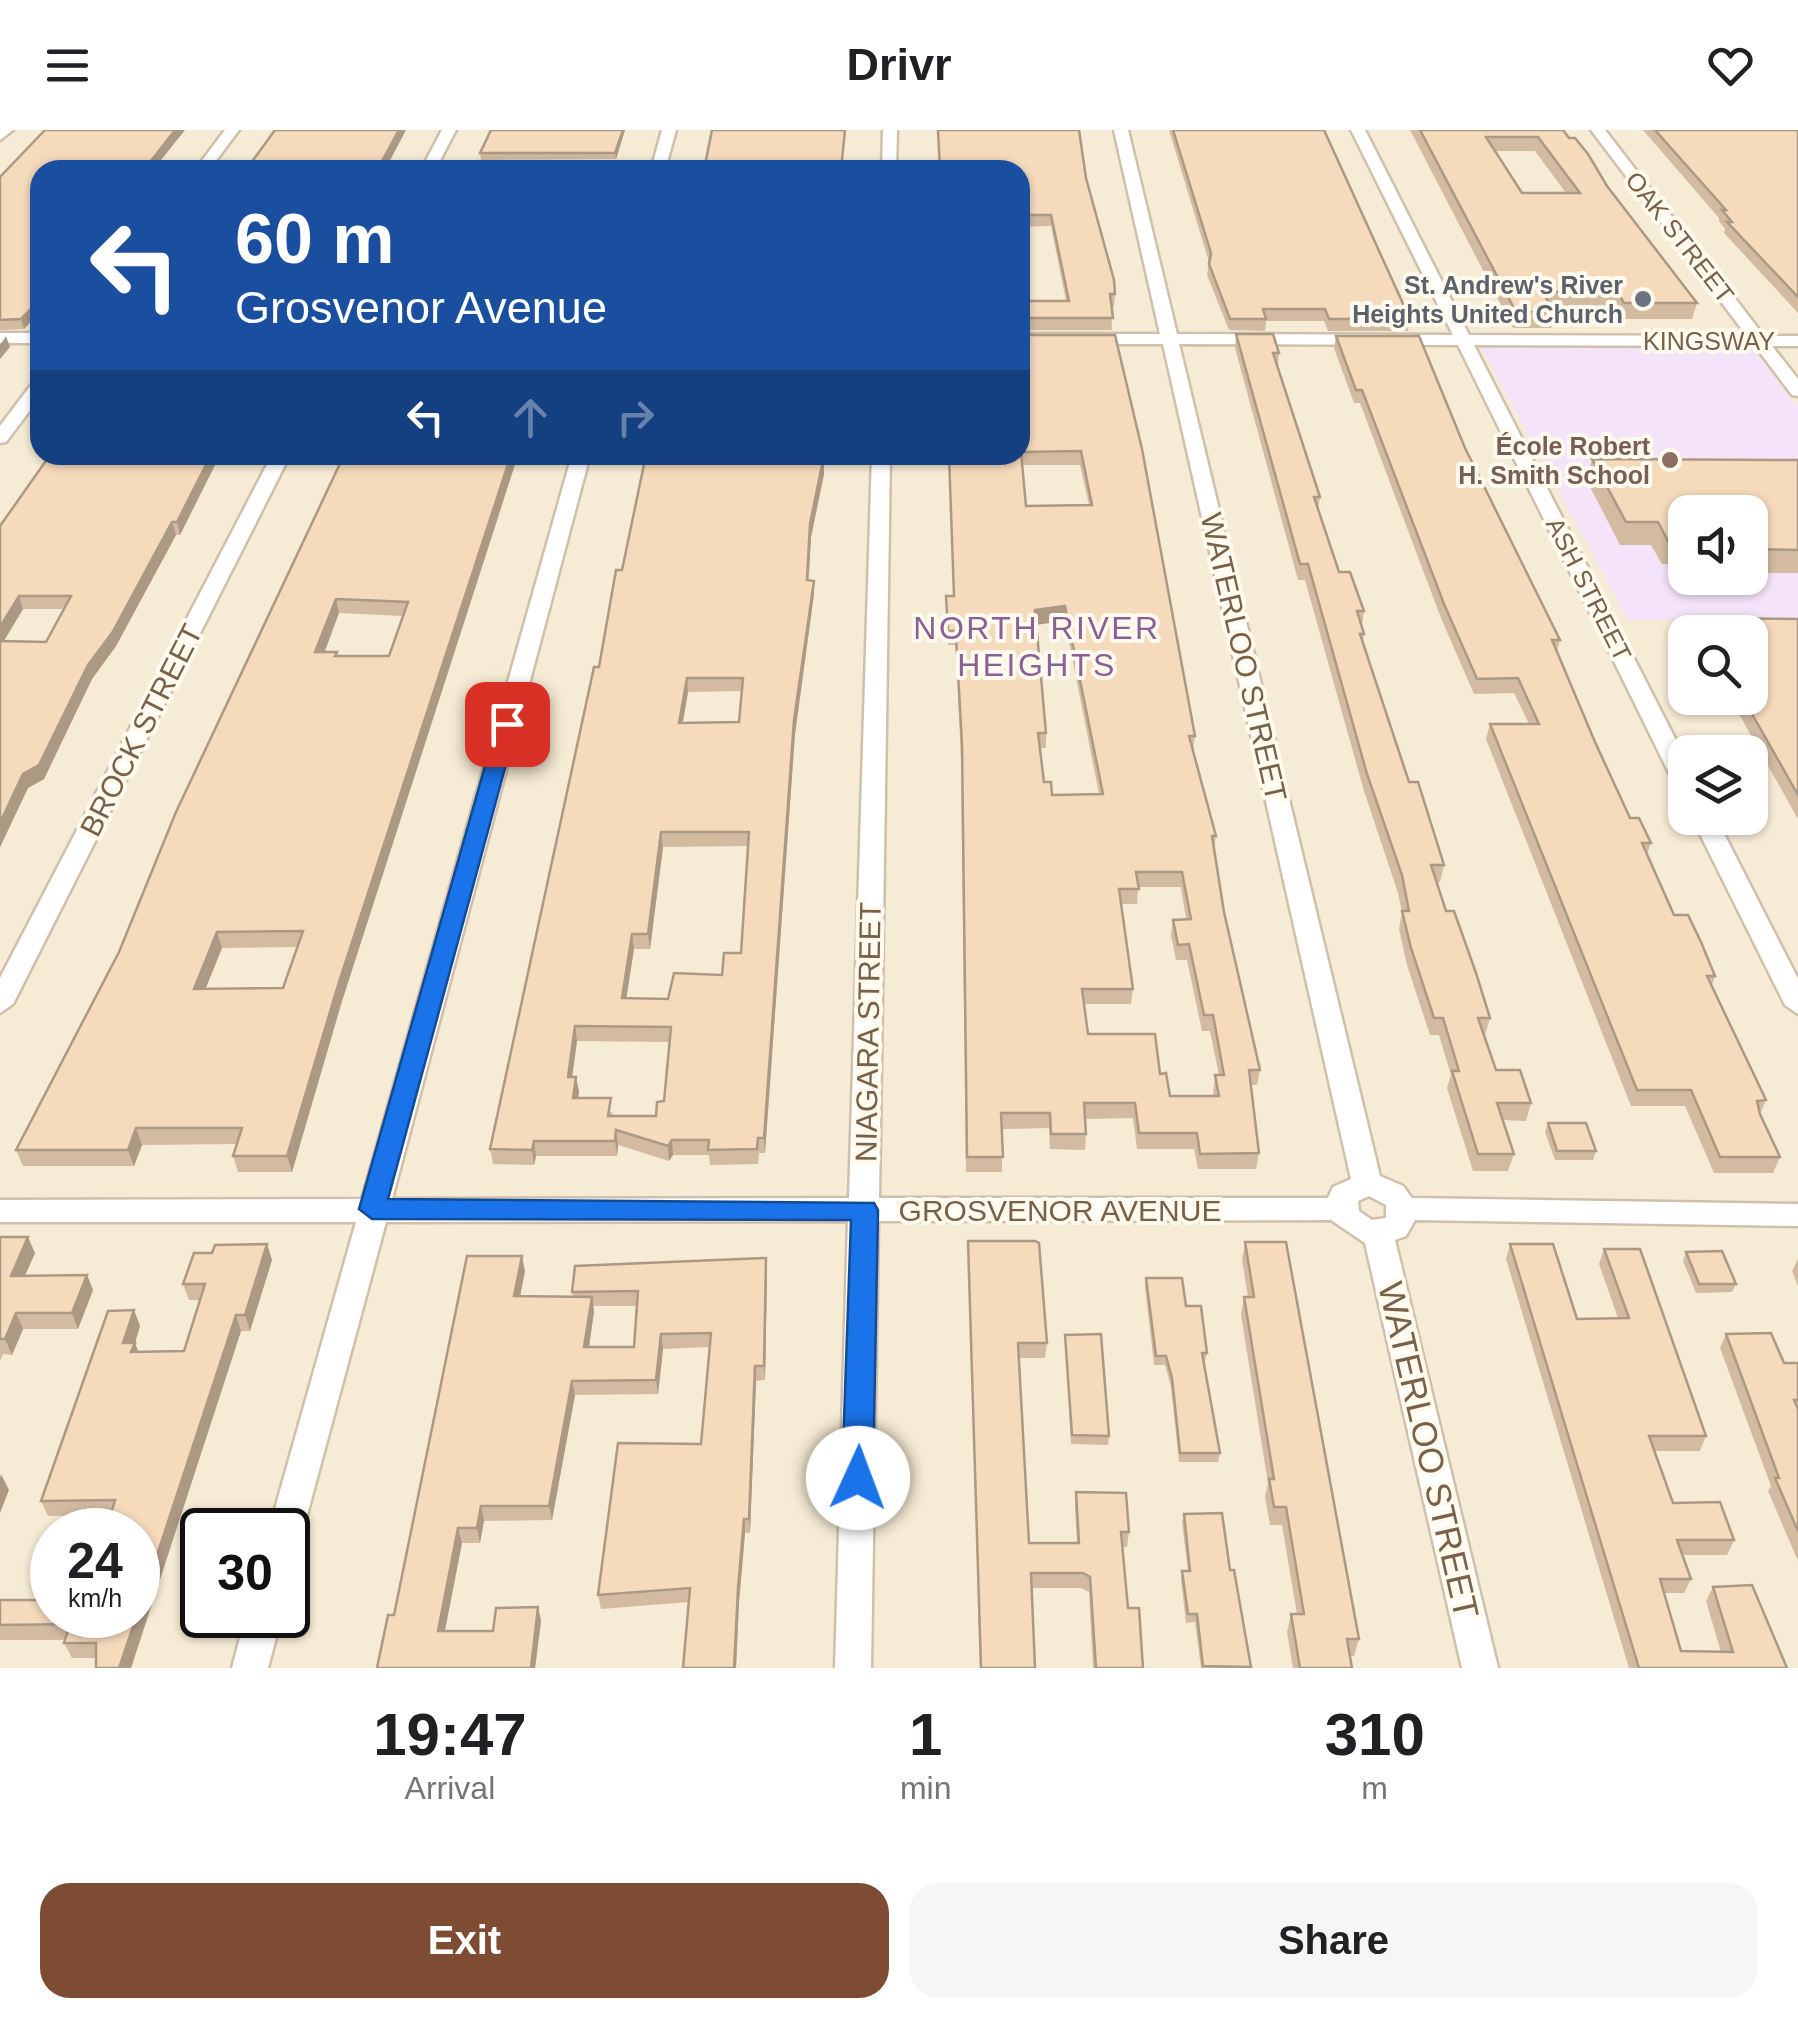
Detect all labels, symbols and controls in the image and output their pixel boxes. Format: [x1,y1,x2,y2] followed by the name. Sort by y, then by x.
[40,38,95,93] icon: menu
[1703,38,1758,93] icon: heart
[846,39,952,90] text: Drivr
[1620,166,1740,308] street label: OAK STREET
[70,200,200,330] icon: left
[235,200,395,278] text: 60 m
[1352,271,1623,328] place label: St. Andrew's River Heights United Church
[235,282,607,333] text: Grosvenor Avenue
[1632,288,1654,310] marker: St. Andrew's River Heights United Church
[1643,327,1775,355] street label: KINGSWAY
[398,390,453,445] icon: left
[503,390,558,445] icon: ahead
[608,390,663,445] icon: right
[1458,432,1651,489] place label: École Robert H. Smith School
[1659,449,1681,471] marker: École Robert H. Smith School
[1668,495,1768,835] map controls
[1668,495,1768,595] button: sound
[1195,510,1293,804] street label: WATERLOO STREET
[1541,513,1637,665] street label: ASH STREET
[913,610,1161,683] district label: NORTH RIVER HEIGHTS
[1668,615,1768,715] button: search
[73,619,209,841] street label: BROCK STREET
[465,682,550,767] pin
[480,697,535,752] icon: arrive
[1668,735,1768,835] button: layers
[849,902,887,1162] street label: NIAGARA STREET
[899,1194,1221,1227] street label: GROSVENOR AVENUE
[1371,1278,1487,1622] street label: WATERLOO STREET
[806,1426,910,1530] position arrow
[180,1508,310,1638] speed limit sign: 30
[67,1533,123,1589] text: 24
[68,1584,122,1612] text: km/h
[373,1701,527,1768] text: 19:47
[909,1701,942,1768] text: 1
[1325,1701,1425,1768] text: 310
[405,1770,495,1806] text: Arrival
[900,1770,951,1806] text: min
[1361,1770,1388,1806] text: m
[40,1883,889,1998] button: Exit
[909,1883,1758,1998] button: Share

